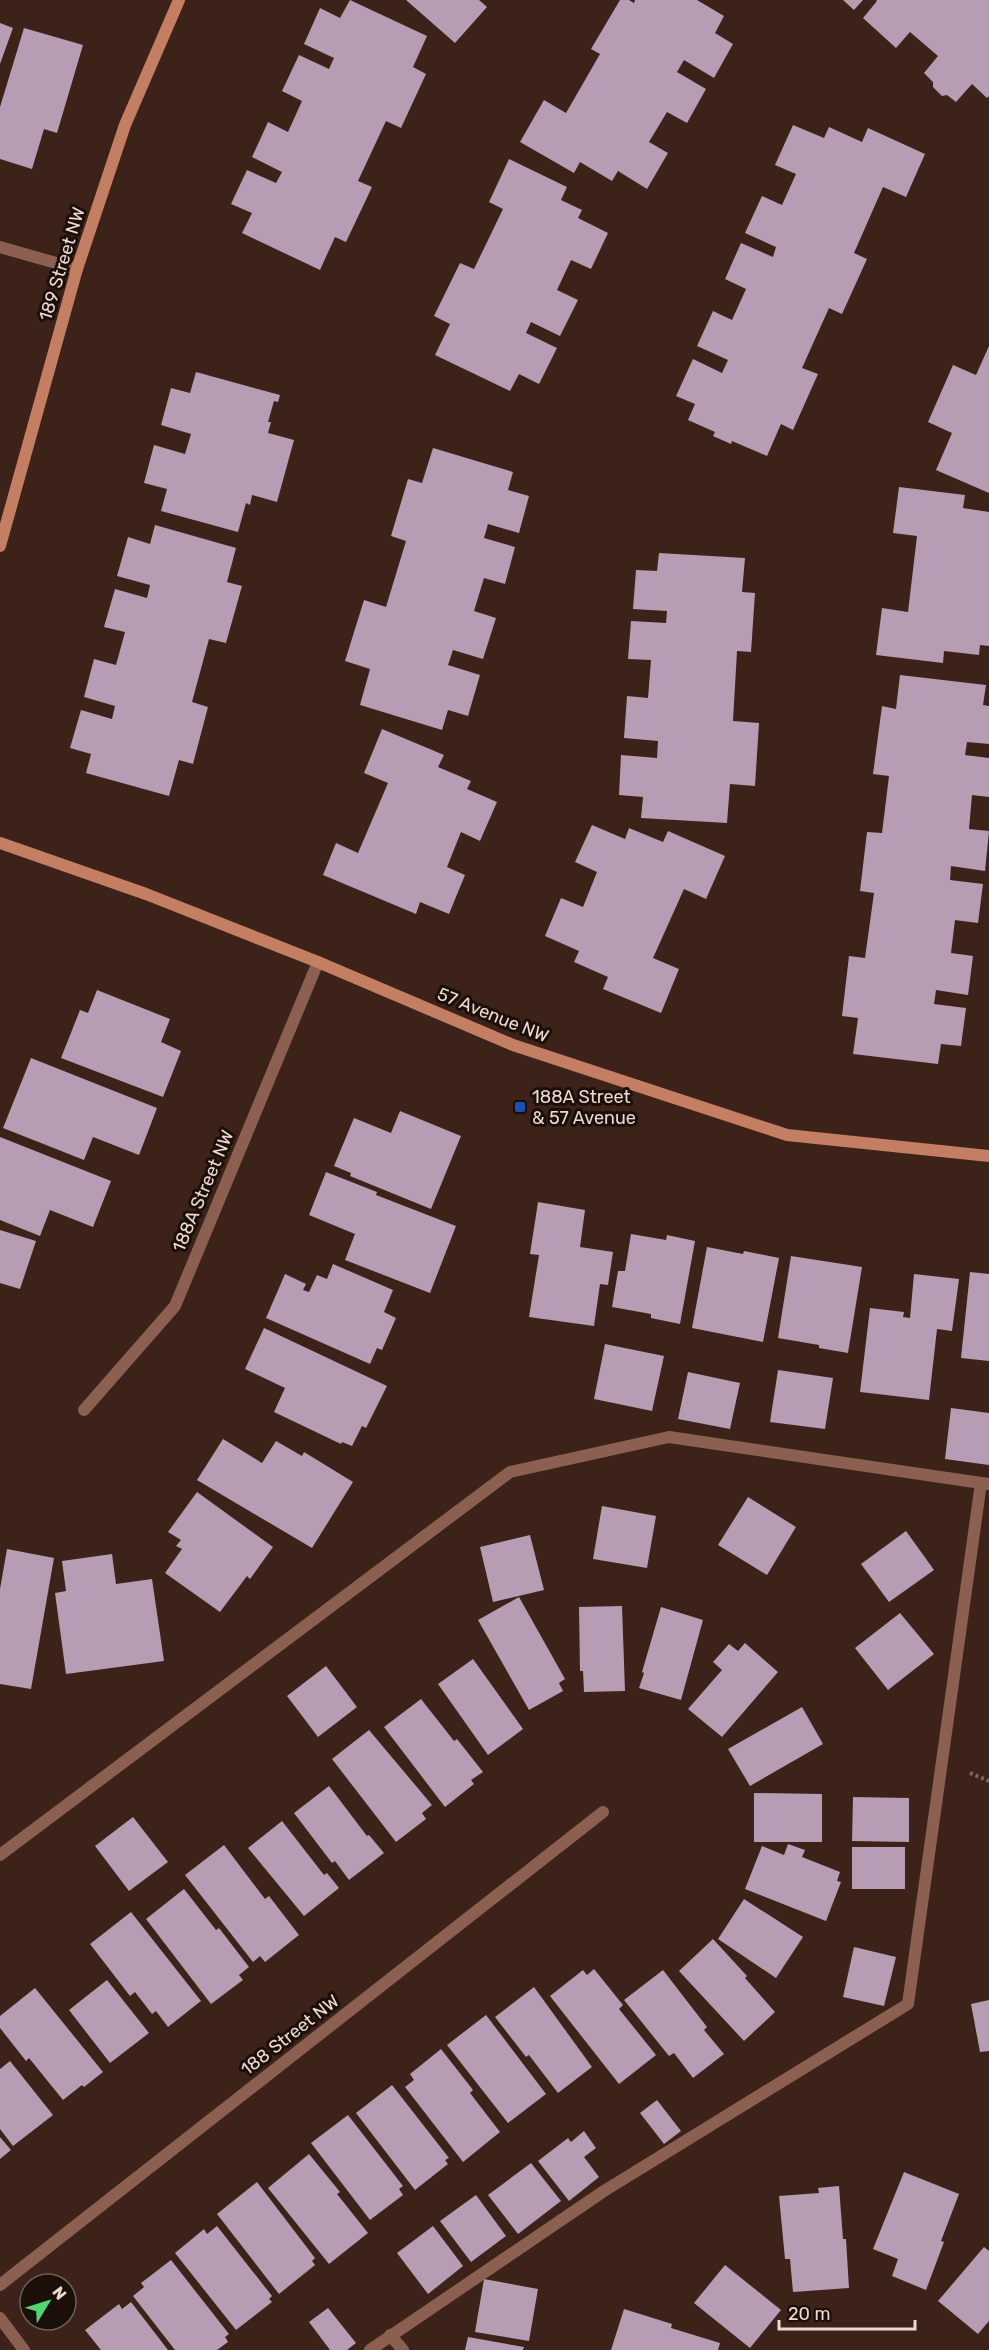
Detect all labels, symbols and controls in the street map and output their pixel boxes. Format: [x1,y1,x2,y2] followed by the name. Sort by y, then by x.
[34,205,90,323] street label: 189 Street NW
[434,983,552,1047] street label: 57 Avenue NW
[532,1086,636,1129] place label: 188A Street & 57 Avenue
[513,1100,527,1114] marker: 188A Street & 57 Avenue
[167,1127,239,1255] street label: 188A Street NW
[237,1990,343,2080] street label: 188 Street NW
[18,2272,78,2332] north arrow
[48,2283,70,2303] text: N
[779,2293,916,2331] scale bar
[788,2303,830,2325] text: 20 m

